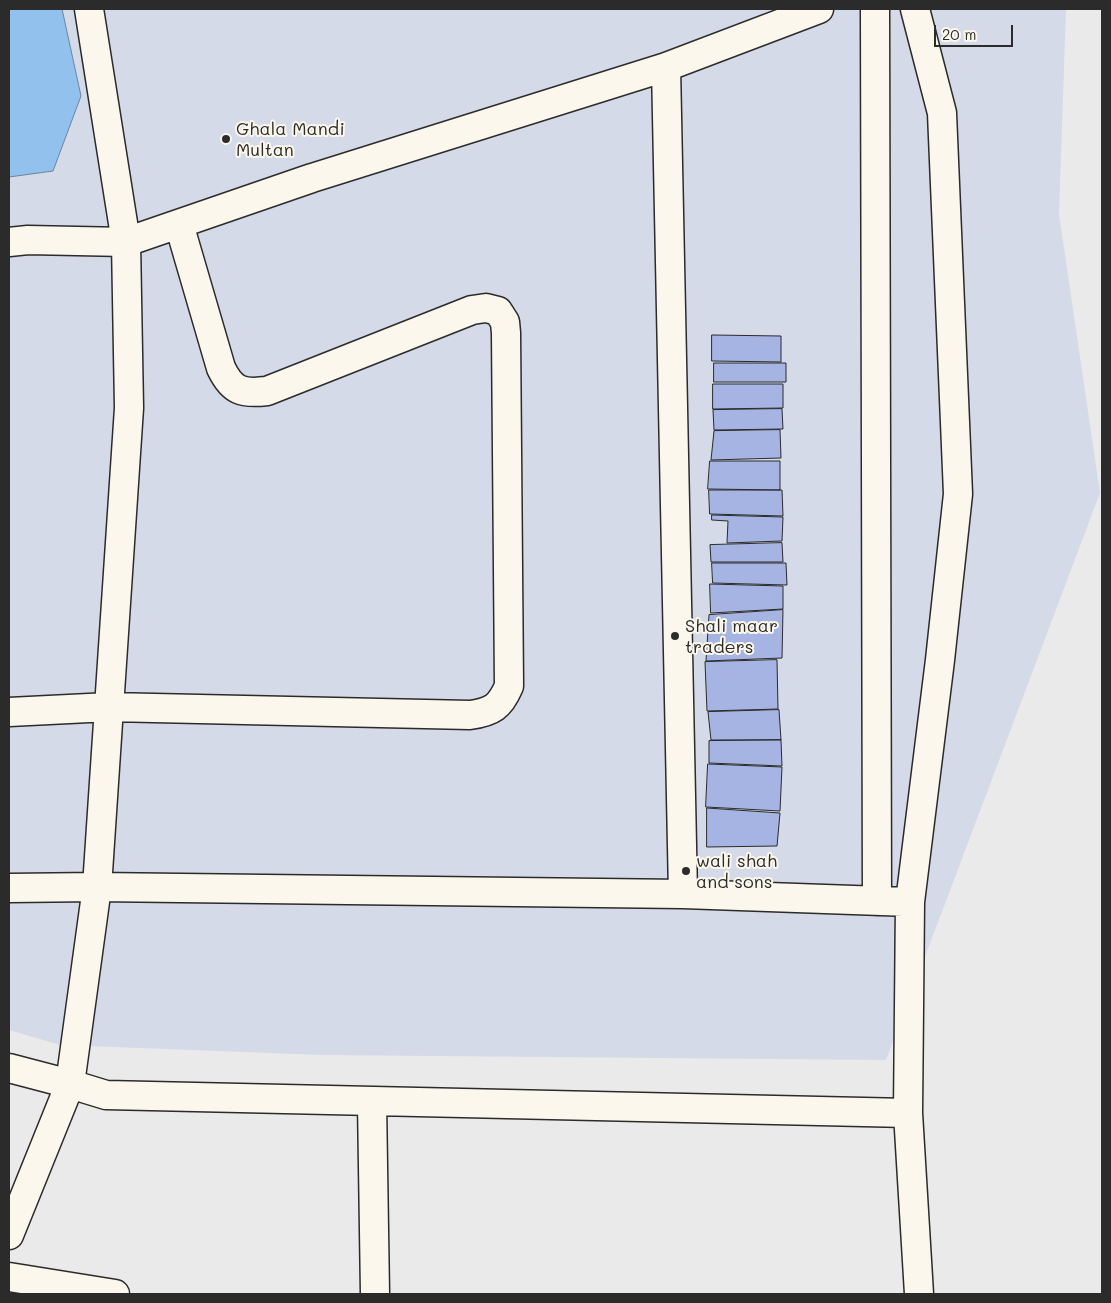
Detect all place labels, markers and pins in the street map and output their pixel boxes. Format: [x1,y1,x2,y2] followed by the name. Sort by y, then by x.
[236,118,345,160] place label: Ghala Mandi Multan
[220,133,232,145] marker: Ghala Mandi Multan
[685,615,778,658] place label: Shali maar traders
[669,630,681,642] marker: Shali maar traders
[696,850,777,892] place label: wali shah and sons
[680,865,692,877] marker: wali shah and sons

